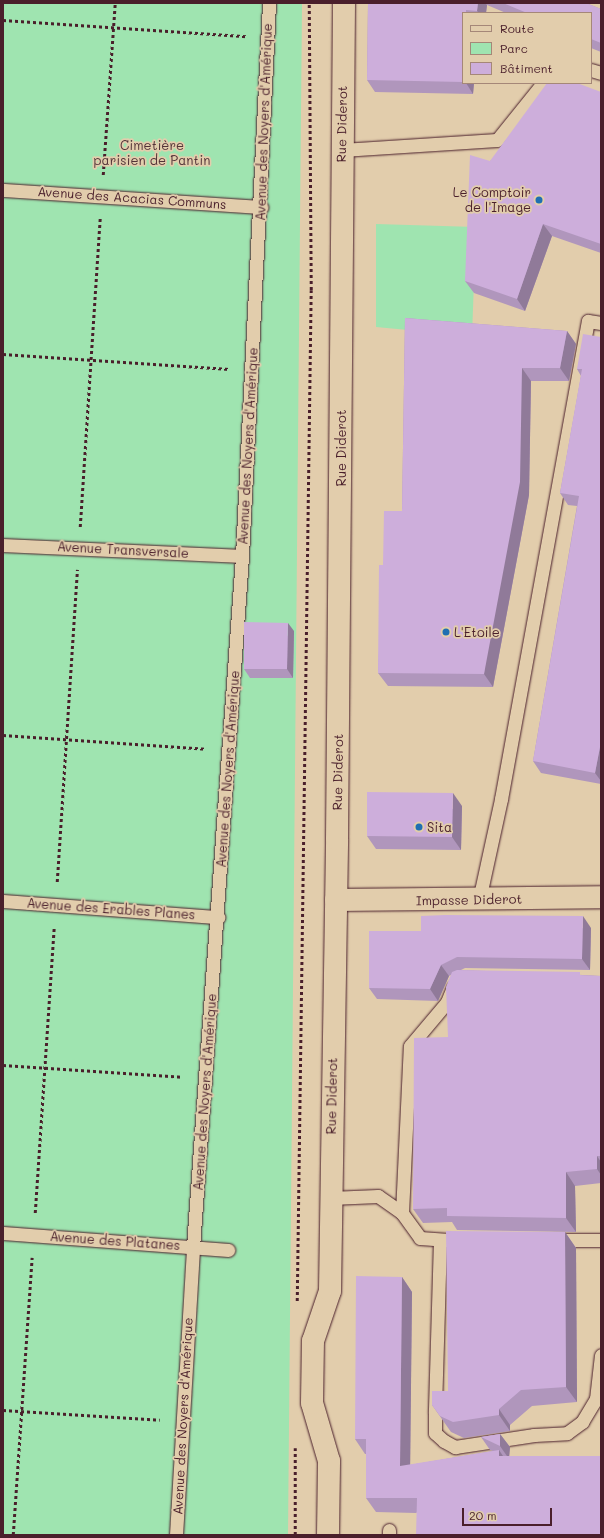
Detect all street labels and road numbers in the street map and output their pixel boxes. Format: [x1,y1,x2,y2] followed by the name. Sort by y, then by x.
[253,23,275,221] street label: Avenue des Noyers d'Amérique
[334,85,350,163] street label: Rue Diderot
[37,184,227,212] street label: Avenue des Acacias Communs
[235,347,261,545] street label: Avenue des Noyers d'Amérique
[333,410,349,486] street label: Rue Diderot
[57,539,189,561] street label: Avenue Transversale
[213,670,243,868] street label: Avenue des Noyers d'Amérique
[330,733,346,811] street label: Rue Diderot
[416,891,522,909] street label: Impasse Diderot
[26,895,196,923] street label: Avenue des Erables Planes
[190,993,220,1191] street label: Avenue des Noyers d'Amérique
[324,1057,340,1135] street label: Rue Diderot
[49,1229,181,1253] street label: Avenue des Platanes
[170,1317,196,1515] street label: Avenue des Noyers d'Amérique

